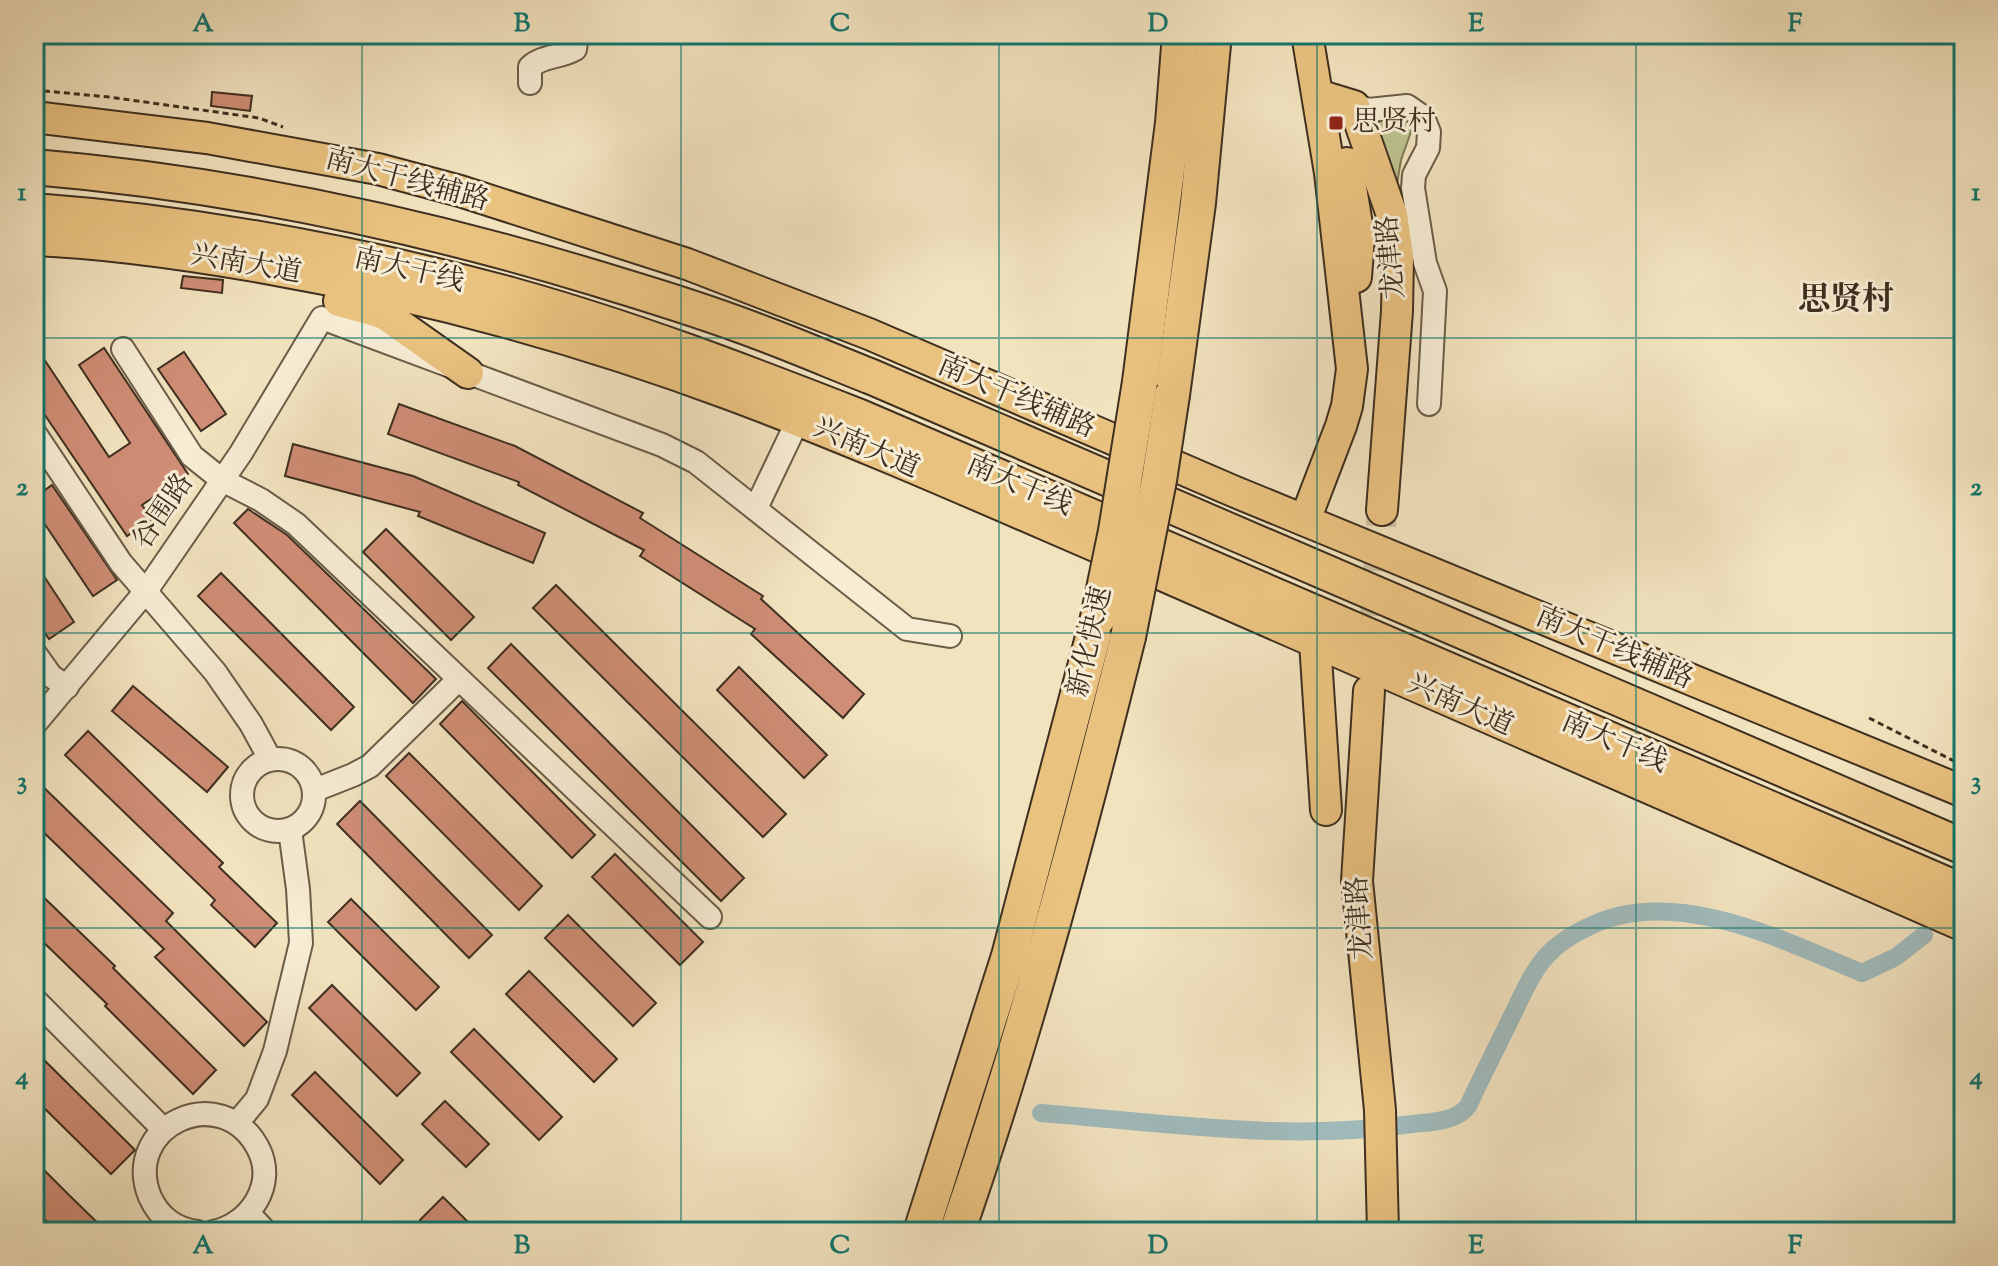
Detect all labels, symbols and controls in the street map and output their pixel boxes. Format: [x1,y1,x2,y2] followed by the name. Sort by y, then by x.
[192,6,214,43] text: A
[514,6,531,43] text: B
[830,6,850,43] text: C
[1148,6,1168,43] text: D
[1468,6,1484,43] text: E
[1788,6,1803,43] text: F
[1352,103,1436,143] place label: 思贤村
[1327,114,1345,132] marker: 思贤村
[321,140,493,222] street label: 南大干线辅路
[18,175,27,212] text: 1
[1972,175,1981,212] text: 1
[1368,213,1416,301] street label: 龙津路
[187,236,305,294] street label: 兴南大道
[350,239,468,303] street label: 南大干线
[1798,278,1894,324] district label: 思贤村
[931,347,1101,449] street label: 南大干线辅路
[807,409,925,489] street label: 兴南大道
[960,446,1078,526] street label: 南大干线
[124,466,204,558] street label: 谷围路
[16,470,29,507] text: 2
[1970,470,1983,507] text: 2
[1059,583,1123,701] street label: 新化快速
[1529,598,1699,700] street label: 南大干线辅路
[1401,665,1519,747] street label: 兴南大道
[1555,703,1673,783] street label: 南大干线
[17,764,27,801] text: 3
[1971,764,1981,801] text: 3
[1338,875,1384,961] street label: 龙津路
[14,1059,29,1096] text: 4
[1968,1059,1983,1096] text: 4
[192,1228,214,1265] text: A
[514,1228,531,1265] text: B
[830,1228,850,1265] text: C
[1148,1228,1168,1265] text: D
[1468,1228,1484,1265] text: E
[1788,1228,1803,1265] text: F

